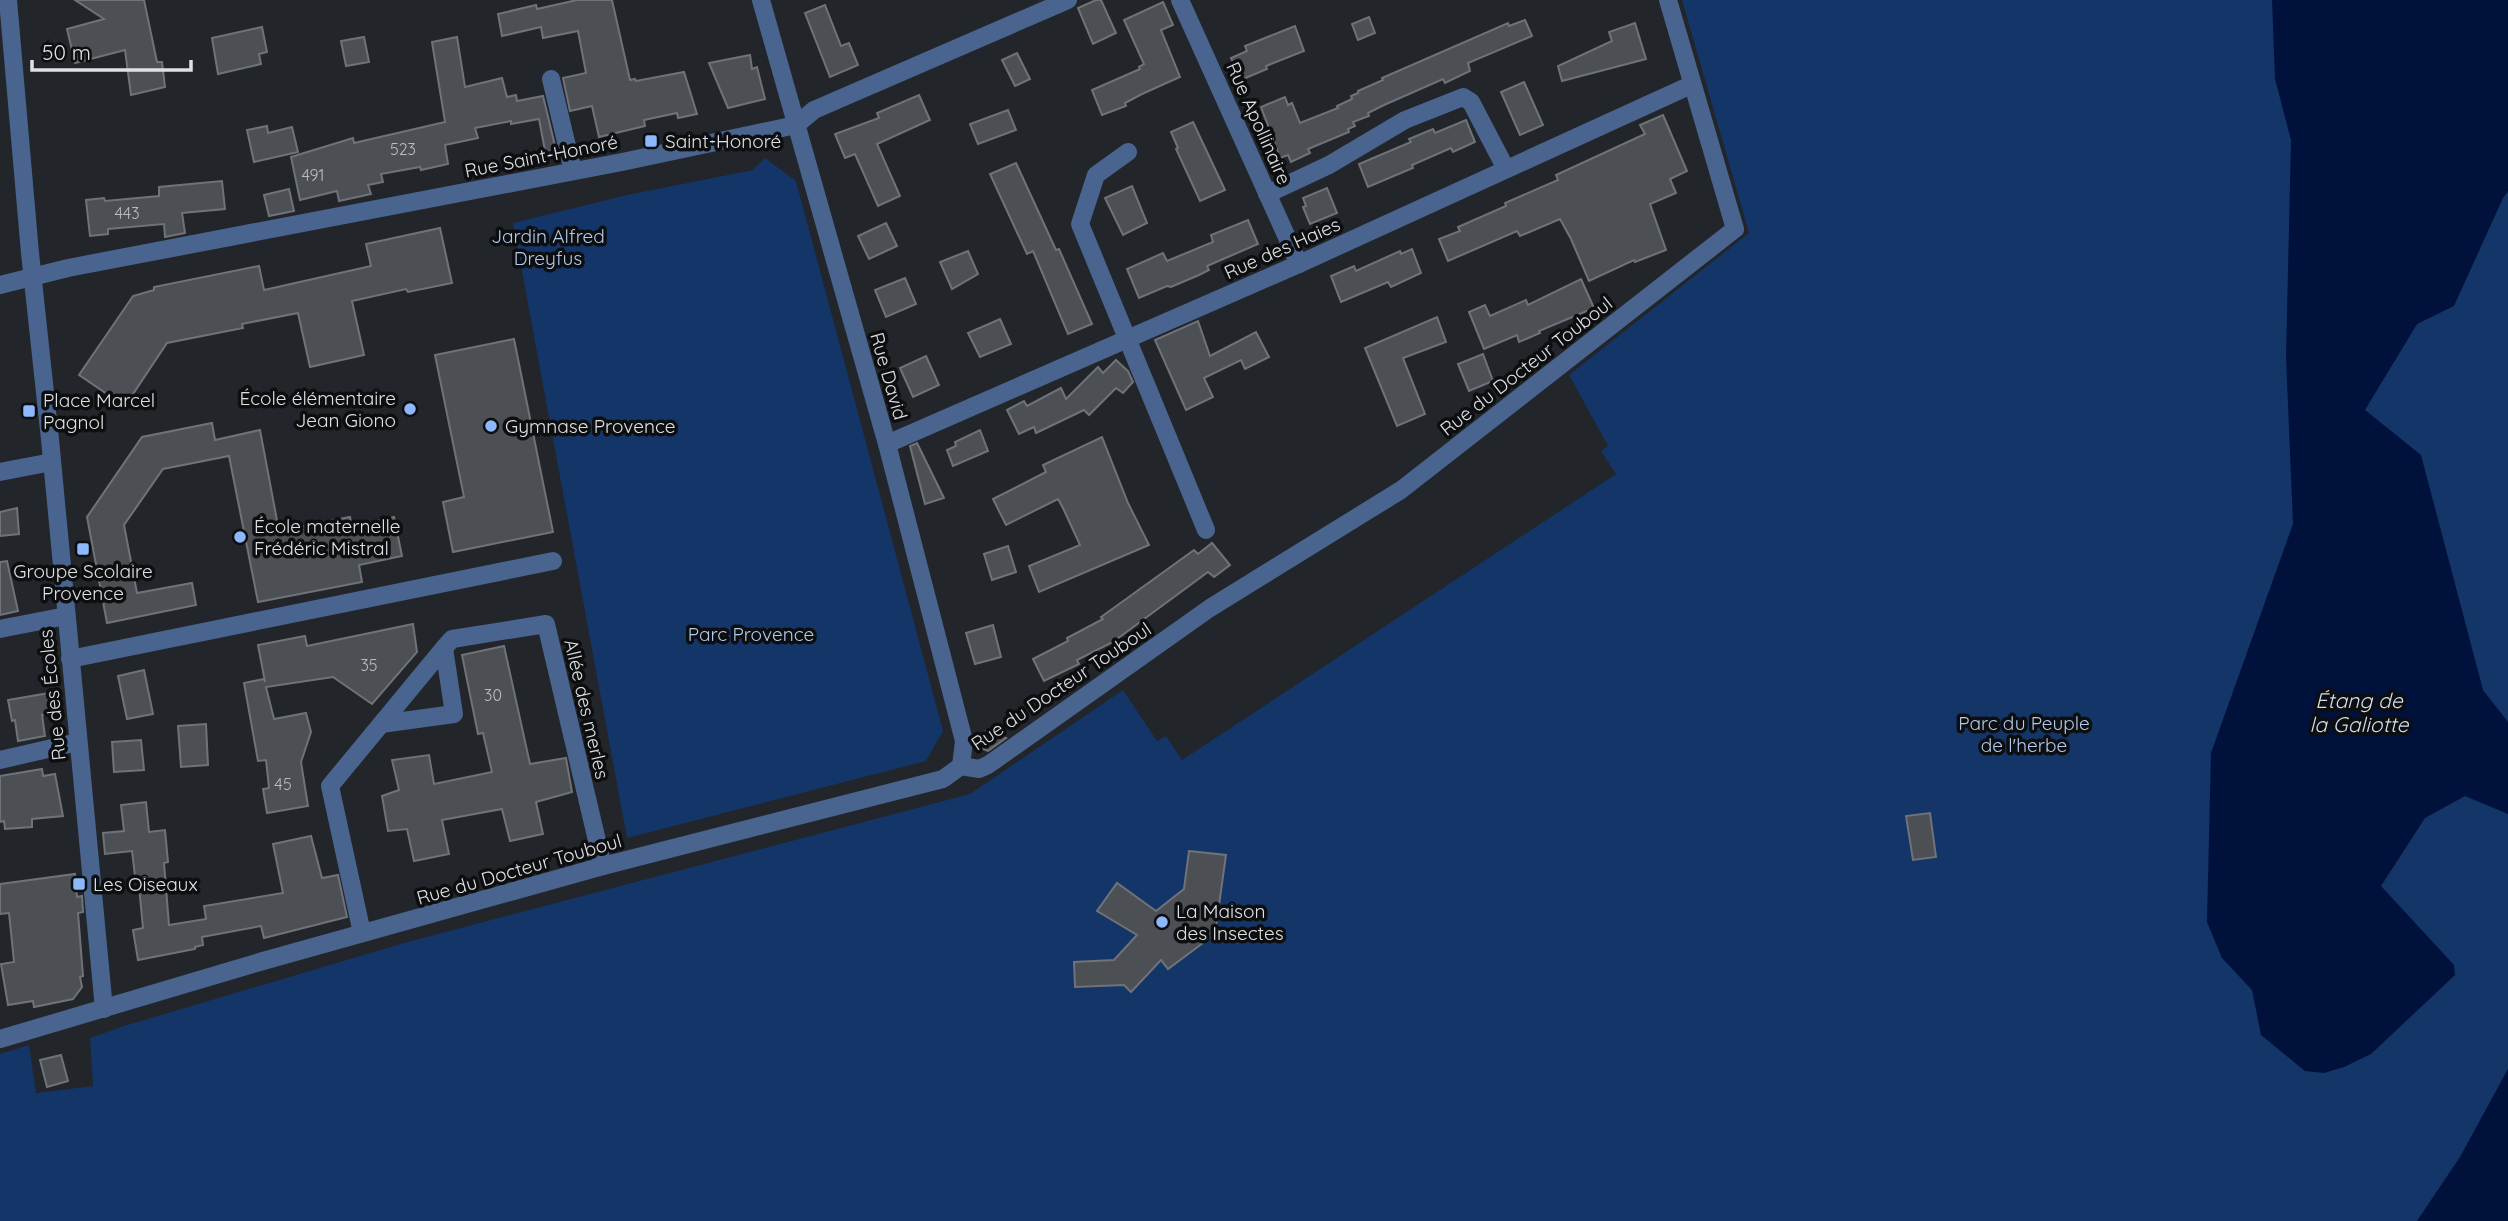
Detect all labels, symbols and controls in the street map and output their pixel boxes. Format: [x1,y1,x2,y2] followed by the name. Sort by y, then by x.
[32,28,191,72] scale bar
[42,39,91,65] text: 50 m
[1221,58,1297,188] street label: Rue Apollinaire
[462,129,620,183] street label: Rue Saint-Honoré
[665,129,781,153] place label: Saint-Honoré
[643,133,659,149] marker: Saint-Honoré
[390,139,416,159] house number: 523
[301,165,325,185] house number: 491
[114,203,140,223] house number: 443
[1220,212,1344,284] street label: Rue des Haies
[491,224,605,270] park label: Jardin Alfred Dreyfus
[1435,291,1617,441] street label: Rue du Docteur Touboul
[865,330,913,422] street label: Rue David
[239,386,396,432] place label: École élémentaire Jean Giono
[43,388,155,434] place label: Place Marcel Pagnol
[402,401,418,417] marker: École élémentaire Jean Giono
[21,403,37,419] marker: Place Marcel Pagnol
[505,414,676,438] place label: Gymnase Provence
[483,418,499,434] marker: Gymnase Provence
[254,514,400,560] place label: École maternelle Frédéric Mistral
[232,529,248,545] marker: École maternelle Frédéric Mistral
[75,541,91,557] marker: Groupe Scolaire Provence
[13,559,153,605] place label: Groupe Scolaire Provence
[966,617,1156,755] street label: Rue du Docteur Touboul
[688,622,814,646] park label: Parc Provence
[33,628,71,762] street label: Rue des Écoles
[559,637,615,781] street label: Allée des merles
[360,655,378,675] house number: 35
[484,685,502,705] house number: 30
[2310,687,2410,737] water label: Étang de la Galiotte
[1958,711,2090,757] park label: Parc du Peuple de l'herbe
[274,774,292,794] house number: 45
[414,828,624,910] street label: Rue du Docteur Touboul
[93,872,198,896] place label: Les Oiseaux
[71,876,87,892] marker: Les Oiseaux
[1176,899,1284,945] place label: La Maison des Insectes
[1154,914,1170,930] marker: La Maison des Insectes

